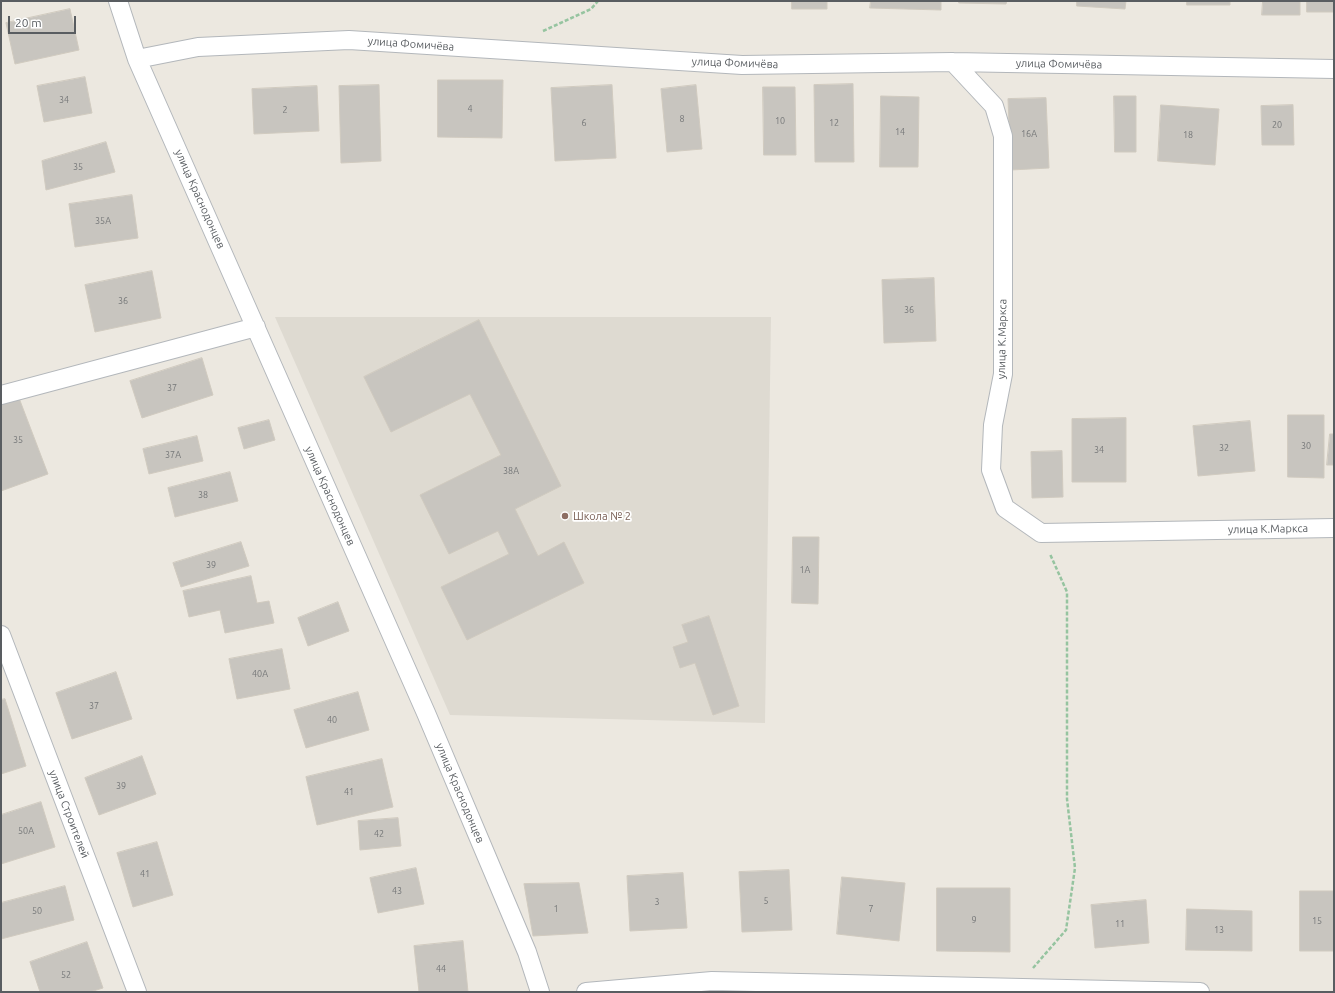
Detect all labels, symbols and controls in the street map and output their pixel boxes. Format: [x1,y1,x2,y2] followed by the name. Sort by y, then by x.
[10,8,78,34] scale bar
[15,16,42,29] text: 20 m
[367,34,455,54] street label: улица Фомичёва
[691,55,779,71] street label: улица Фомичёва
[1016,57,1102,71] street label: улица Фомичёва
[59,95,69,105] house number: 34
[467,104,473,114] house number: 4
[282,105,288,115] house number: 2
[679,114,685,124] house number: 8
[775,116,785,126] house number: 10
[581,118,587,128] house number: 6
[829,118,839,128] house number: 12
[1272,120,1282,130] house number: 20
[895,127,905,137] house number: 14
[1021,129,1037,139] house number: 16А
[1183,130,1193,140] house number: 18
[172,147,228,251] street label: улица Краснодонцев
[73,162,83,172] house number: 35
[95,216,111,226] house number: 35А
[118,296,128,306] house number: 36
[995,299,1009,379] street label: улица К.Маркса
[904,305,914,315] house number: 36
[167,383,177,393] house number: 37
[13,435,23,445] house number: 35
[1301,441,1311,451] house number: 30
[1219,443,1229,453] house number: 32
[302,444,358,548] street label: улица Краснодонцев
[1094,445,1104,455] house number: 34
[165,450,181,460] house number: 37А
[503,466,519,476] house number: 38А
[198,490,208,500] house number: 38
[573,509,631,523] place label: Школа № 2
[560,511,570,521] marker: Школа № 2
[1228,522,1308,536] street label: улица К.Маркса
[206,560,216,570] house number: 39
[800,565,810,575] house number: 1А
[252,669,268,679] house number: 40А
[89,701,99,711] house number: 37
[327,715,337,725] house number: 40
[433,741,487,845] street label: улица Краснодонцев
[46,768,92,860] street label: улица Строителей
[116,781,126,791] house number: 39
[344,787,354,797] house number: 41
[18,826,34,836] house number: 50А
[374,829,384,839] house number: 42
[140,869,150,879] house number: 41
[392,886,402,896] house number: 43
[763,896,769,906] house number: 5
[654,897,660,907] house number: 3
[553,904,559,914] house number: 1
[868,904,874,914] house number: 7
[32,906,42,916] house number: 50
[971,915,977,925] house number: 9
[1312,916,1322,926] house number: 15
[1115,919,1125,929] house number: 11
[1214,925,1224,935] house number: 13
[436,964,446,974] house number: 44
[61,970,71,980] house number: 52

